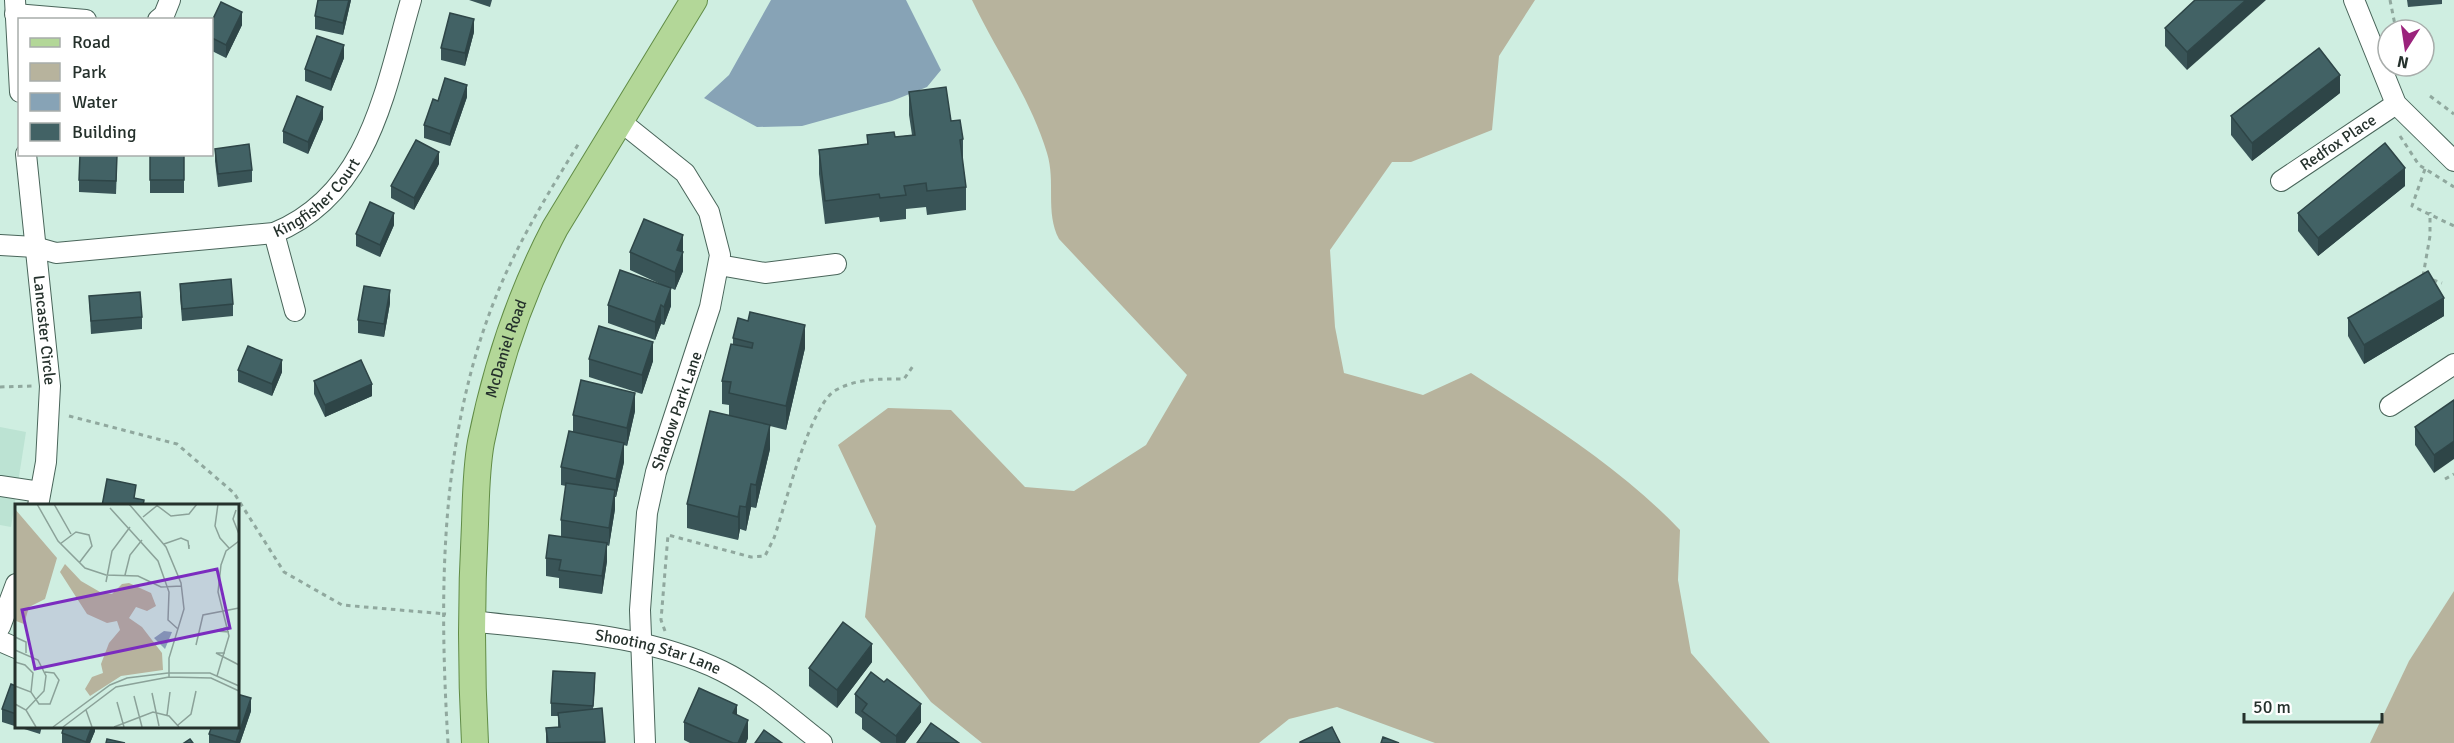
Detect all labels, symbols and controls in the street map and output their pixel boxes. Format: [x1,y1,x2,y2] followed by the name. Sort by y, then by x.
[18,18,213,156] legend
[2376,18,2436,78] north arrow
[72,31,111,53] text: Road
[2396,51,2411,73] text: N
[72,61,107,83] text: Park
[72,91,118,113] text: Water
[2296,110,2380,175] street label: Redfox Place
[72,121,136,143] text: Building
[270,154,365,242] street label: Kingfisher Court
[29,274,60,386] street label: Lancaster Circle
[481,297,531,400] street label: McDaniel Road
[647,349,707,473] street label: Shadow Park Lane
[15,504,238,728] inset map
[594,625,724,679] street label: Shooting Star Lane
[2244,686,2382,724] scale bar
[2253,696,2291,718] text: 50 m

